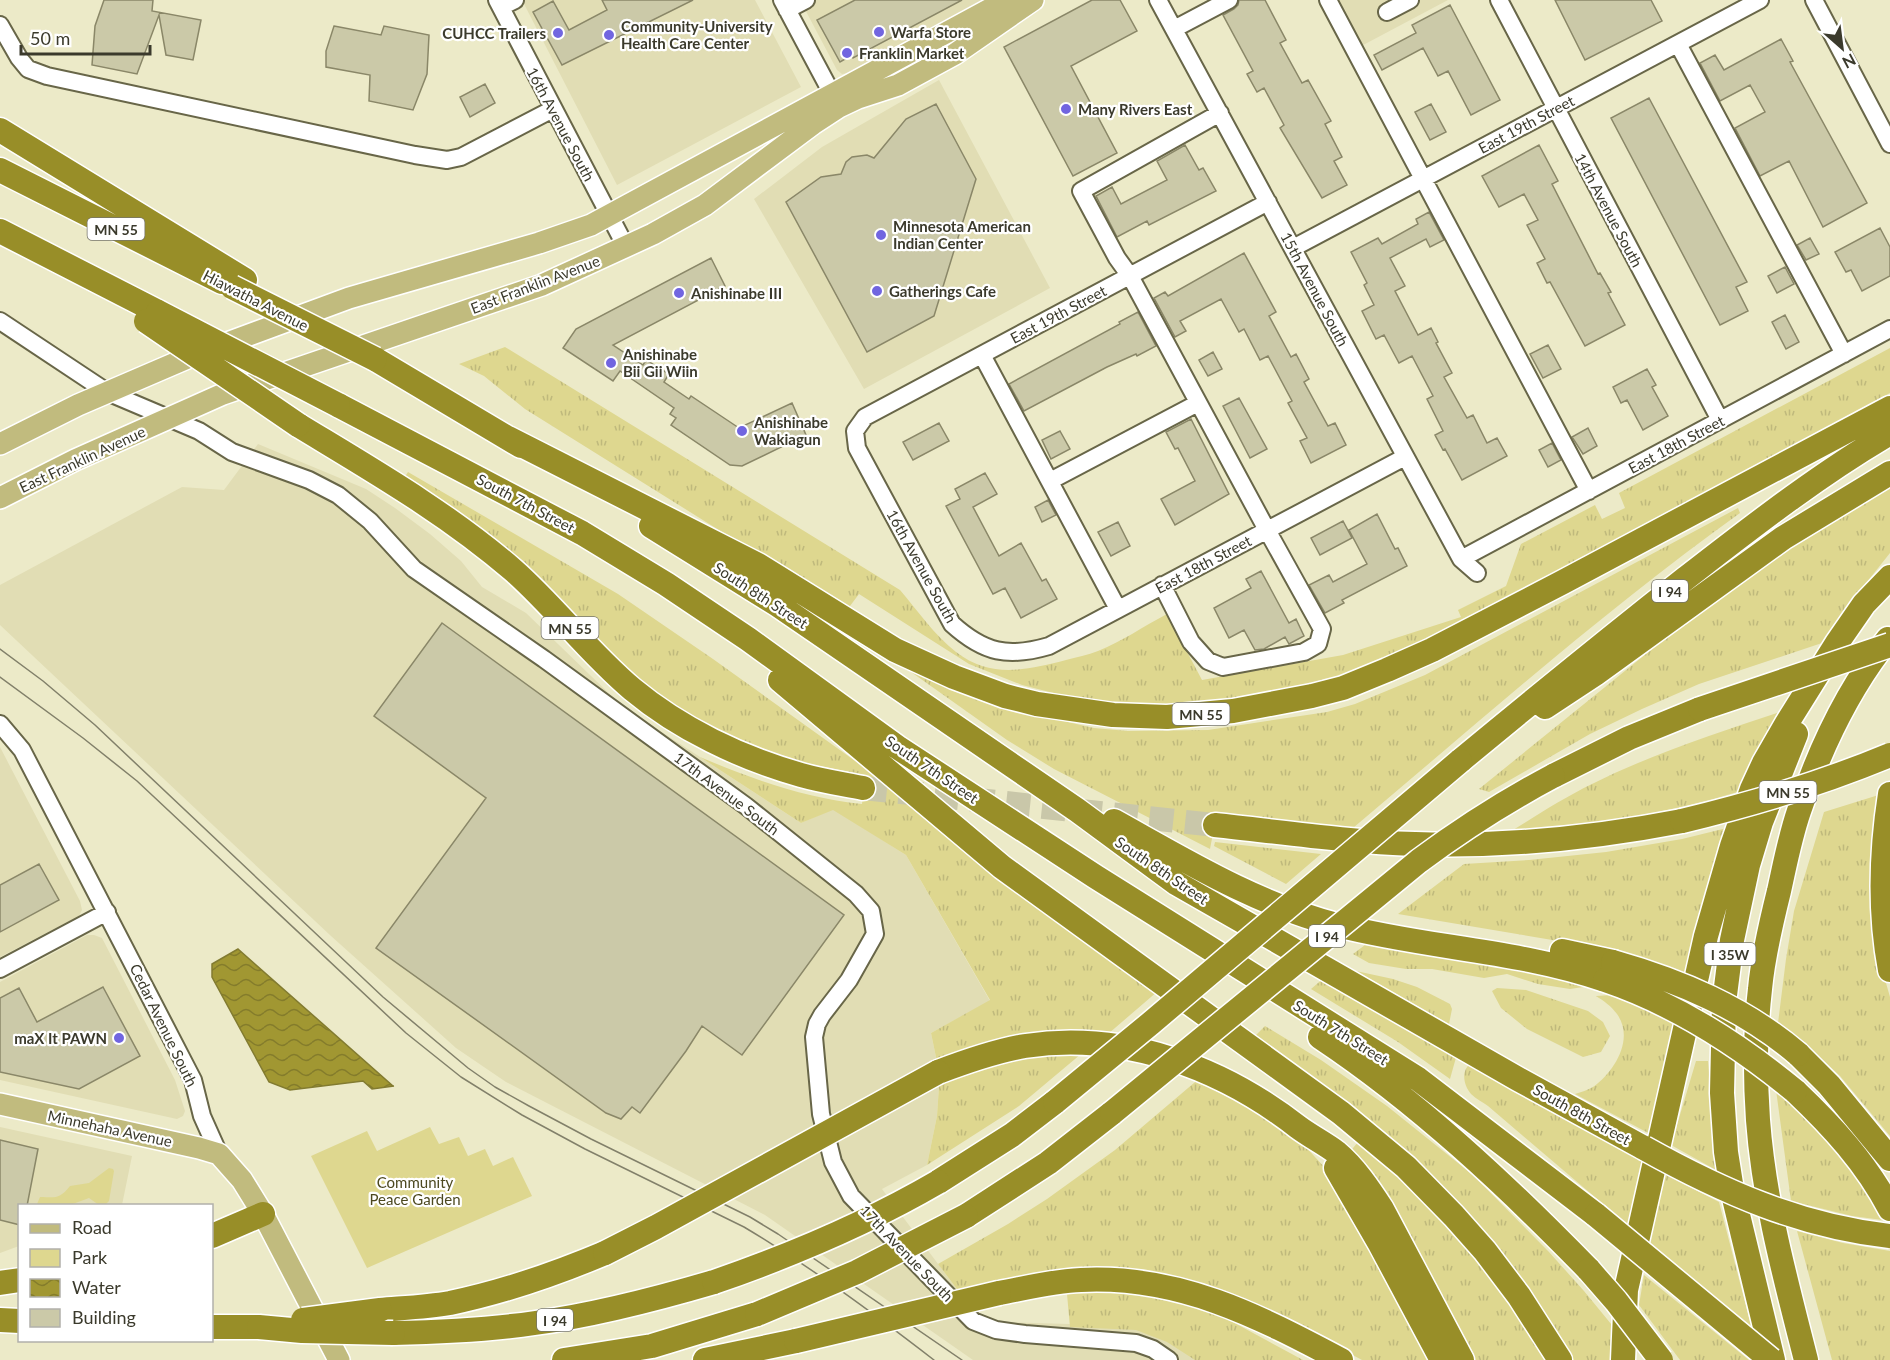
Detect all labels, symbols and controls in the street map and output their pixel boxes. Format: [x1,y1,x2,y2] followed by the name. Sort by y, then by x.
[621,17,773,52] place label: Community-University Health Care Center
[21,18,150,56] scale bar
[1812,18,1872,78] north arrow
[891,23,971,41] place label: Warfa Store
[442,24,546,42] place label: CUHCC Trailers
[872,25,886,39] marker: Warfa Store
[551,26,565,40] marker: CUHCC Trailers
[30,27,70,49] text: 50 m
[602,28,616,42] marker: Community-University Health Care Center
[859,44,965,62] place label: Franklin Market
[840,46,854,60] marker: Franklin Market
[1839,50,1859,73] text: N
[523,64,599,184] street label: 16th Avenue South
[1475,91,1578,157] street label: East 19th Street
[1078,100,1193,118] place label: Many Rivers East
[1059,102,1073,116] marker: Many Rivers East
[1571,150,1647,270] street label: 14th Avenue South
[893,217,1031,252] place label: Minnesota American Indian Center
[88,218,144,240] road number: MN 55
[874,228,888,242] marker: Minnesota American Indian Center
[1277,229,1353,349] street label: 15th Avenue South
[468,251,602,317] street label: East Franklin Avenue
[200,266,312,334] street label: Hiawatha Avenue
[1007,281,1110,347] street label: East 19th Street
[889,282,996,300] place label: Gatherings Cafe
[690,284,782,302] place label: Anishinabe III
[870,284,884,298] marker: Gatherings Cafe
[672,286,686,300] marker: Anishinabe III
[622,345,698,380] place label: Anishinabe Bii Gii Wiin
[604,356,618,370] marker: Anishinabe Bii Gii Wiin
[1625,411,1728,477] street label: East 18th Street
[753,413,828,448] place label: Anishinabe Wakiagun
[16,422,148,496] street label: East Franklin Avenue
[735,424,749,438] marker: Anishinabe Wakiagun
[474,470,579,537] street label: South 7th Street
[883,506,961,626] street label: 16th Avenue South
[1152,531,1255,597] street label: East 18th Street
[711,558,812,632] street label: South 8th Street
[1652,580,1688,602] road number: I 94
[542,617,598,639] road number: MN 55
[1172,703,1230,725] road number: MN 55
[882,731,982,807] street label: South 7th Street
[671,748,783,838] street label: 17th Avenue South
[1760,781,1816,803] road number: MN 55
[1112,832,1212,908] street label: South 8th Street
[1309,925,1345,947] road number: I 94
[1704,943,1756,965] road number: I 35W
[126,961,202,1089] street label: Cedar Avenue South
[1290,996,1392,1069] street label: South 7th Street
[14,1029,107,1047] place label: maX It PAWN
[112,1031,126,1045] marker: maX It PAWN
[1530,1080,1634,1148] street label: South 8th Street
[46,1106,174,1150] street label: Minnehaha Avenue
[370,1173,461,1208] park label: Community Peace Garden
[857,1201,957,1305] street label: 17th Avenue South
[18,1204,213,1342] legend
[72,1216,112,1238] text: Road
[72,1246,108,1268] text: Park
[72,1276,121,1298] text: Water
[72,1306,136,1328] text: Building
[537,1309,573,1331] road number: I 94

